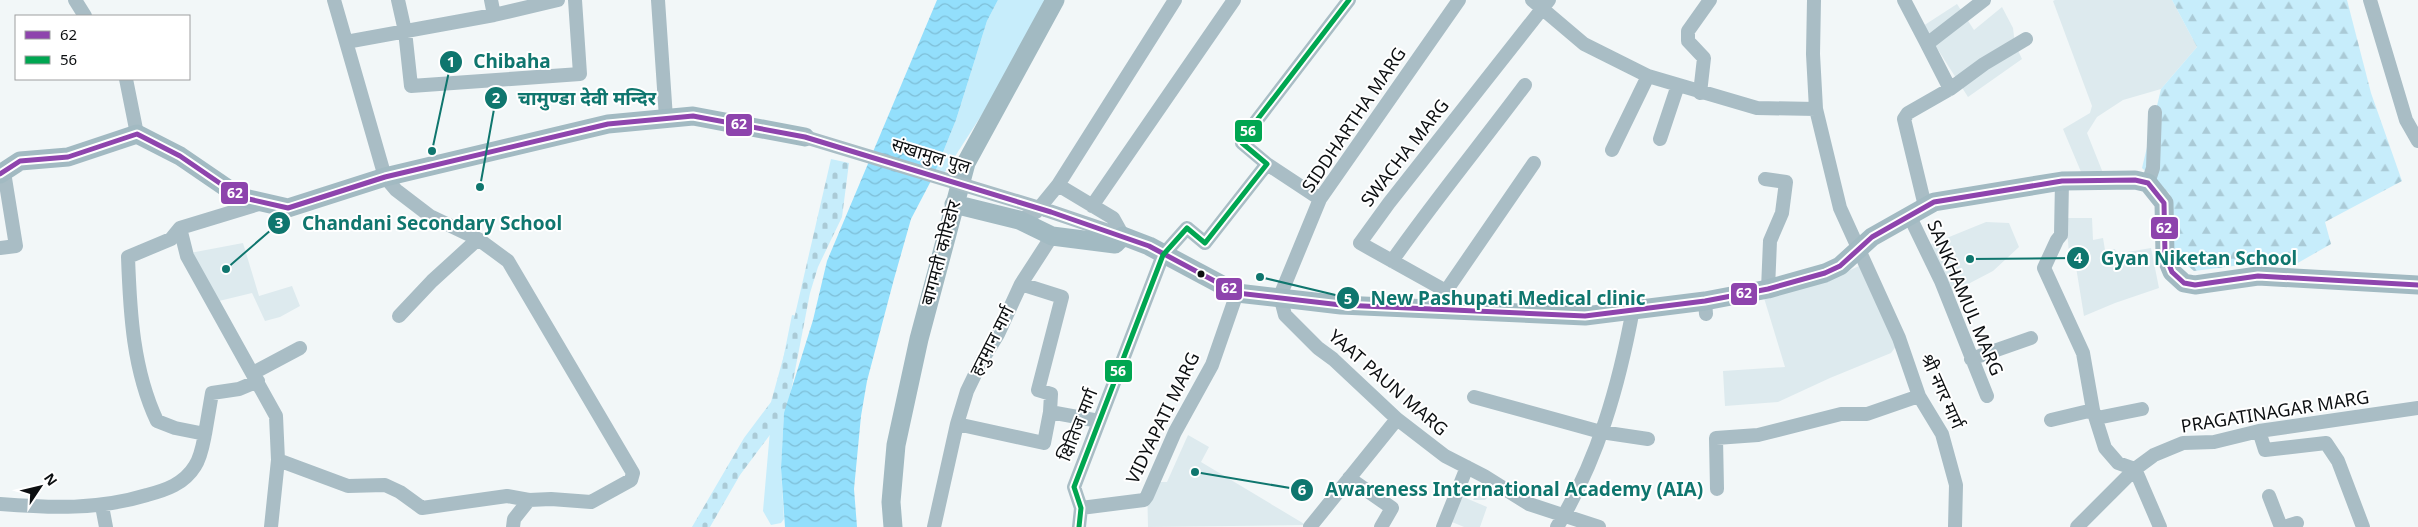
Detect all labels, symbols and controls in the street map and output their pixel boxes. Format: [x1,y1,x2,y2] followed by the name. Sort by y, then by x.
[15,15,190,80] legend
[60,24,77,44] text: 62
[1296,42,1411,197] street label: SIDDHARTHA MARG
[439,45,561,79] callout: Chibaha
[473,48,551,74] text: Chibaha
[60,49,77,69] text: 56
[447,51,455,71] text: 1
[483,81,666,115] callout: चामुण्डा देवी मन्दिर
[518,85,657,111] text: चामुण्डा देवी मन्दिर
[492,87,501,107] text: 2
[1355,94,1454,211] street label: SWACHA MARG
[725,113,753,137] line badge: 62
[731,114,747,133] text: 62
[1234,119,1263,143] line badge: 56
[1240,121,1256,140] text: 56
[888,132,975,180] street label: संखामुल पुल
[220,181,249,205] line badge: 62
[227,183,243,202] text: 62
[915,197,966,308] street label: बागमती कोरिडोर
[267,206,572,240] callout: Chandani Secondary School
[302,210,562,236] text: Chandani Secondary School
[275,212,283,232] text: 3
[1922,216,2010,379] street label: SANKHAMUL MARG
[2150,216,2179,240] line badge: 62
[2156,218,2172,237] text: 62
[2066,241,2307,275] callout: Gyan Niketan School
[2101,245,2297,271] text: Gyan Niketan School
[2074,247,2083,267] text: 4
[1196,269,1206,279] unlabelled marker
[1215,277,1243,301] line badge: 62
[1221,278,1237,297] text: 62
[1336,281,1656,315] callout: New Pashupati Medical clinic
[1730,282,1758,306] line badge: 62
[1736,283,1752,302] text: 62
[1370,285,1646,311] text: New Pashupati Medical clinic
[1344,288,1352,308] text: 5
[963,301,1020,380] street label: हनुमान मार्ग
[1324,324,1453,441] street label: YAAT PAUN MARG
[1120,348,1204,487] street label: VIDYAPATI MARG
[1916,349,1971,433] street label: श्री नगर मार्ग
[1104,359,1133,383] line badge: 56
[1110,361,1126,380] text: 56
[1052,384,1103,464] street label: क्षितिज मार्ग
[2179,384,2371,438] street label: PRAGATINAGAR MARG
[15,462,65,512] north arrow
[40,469,62,489] text: N
[1290,473,1713,507] callout: Awareness International Academy (AIA)
[1325,476,1703,502] text: Awareness International Academy (AIA)
[1298,479,1307,499] text: 6

